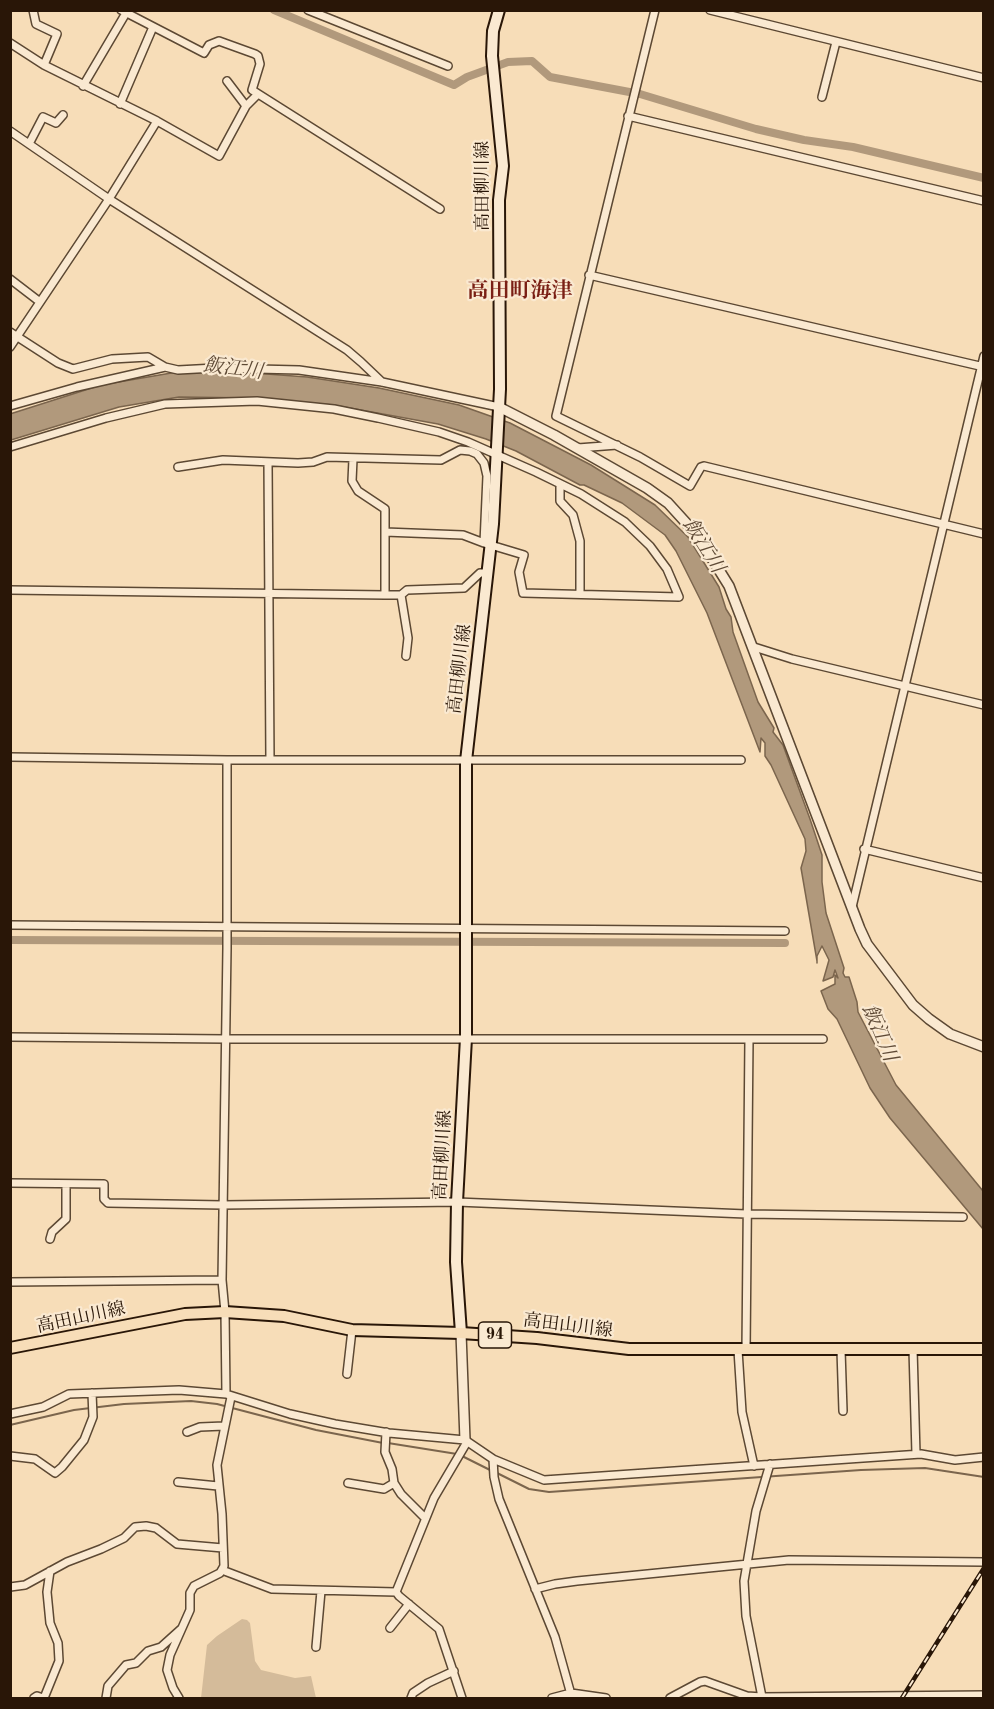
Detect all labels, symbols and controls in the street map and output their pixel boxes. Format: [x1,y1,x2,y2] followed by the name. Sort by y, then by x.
[472,141,494,231] street label: 高田柳川線
[468,278,572,304] district label: 高田町海津
[202,353,264,385] water label: 飯江川
[677,514,729,578] water label: 飯江川
[444,623,476,715] street label: 高田柳川線
[856,1001,902,1065] water label: 飯江川
[430,1109,456,1201] street label: 高田柳川線
[35,1298,127,1338] street label: 高田山川線
[522,1310,614,1342] street label: 高田山川線
[478,1322,512,1348] road number: 94

